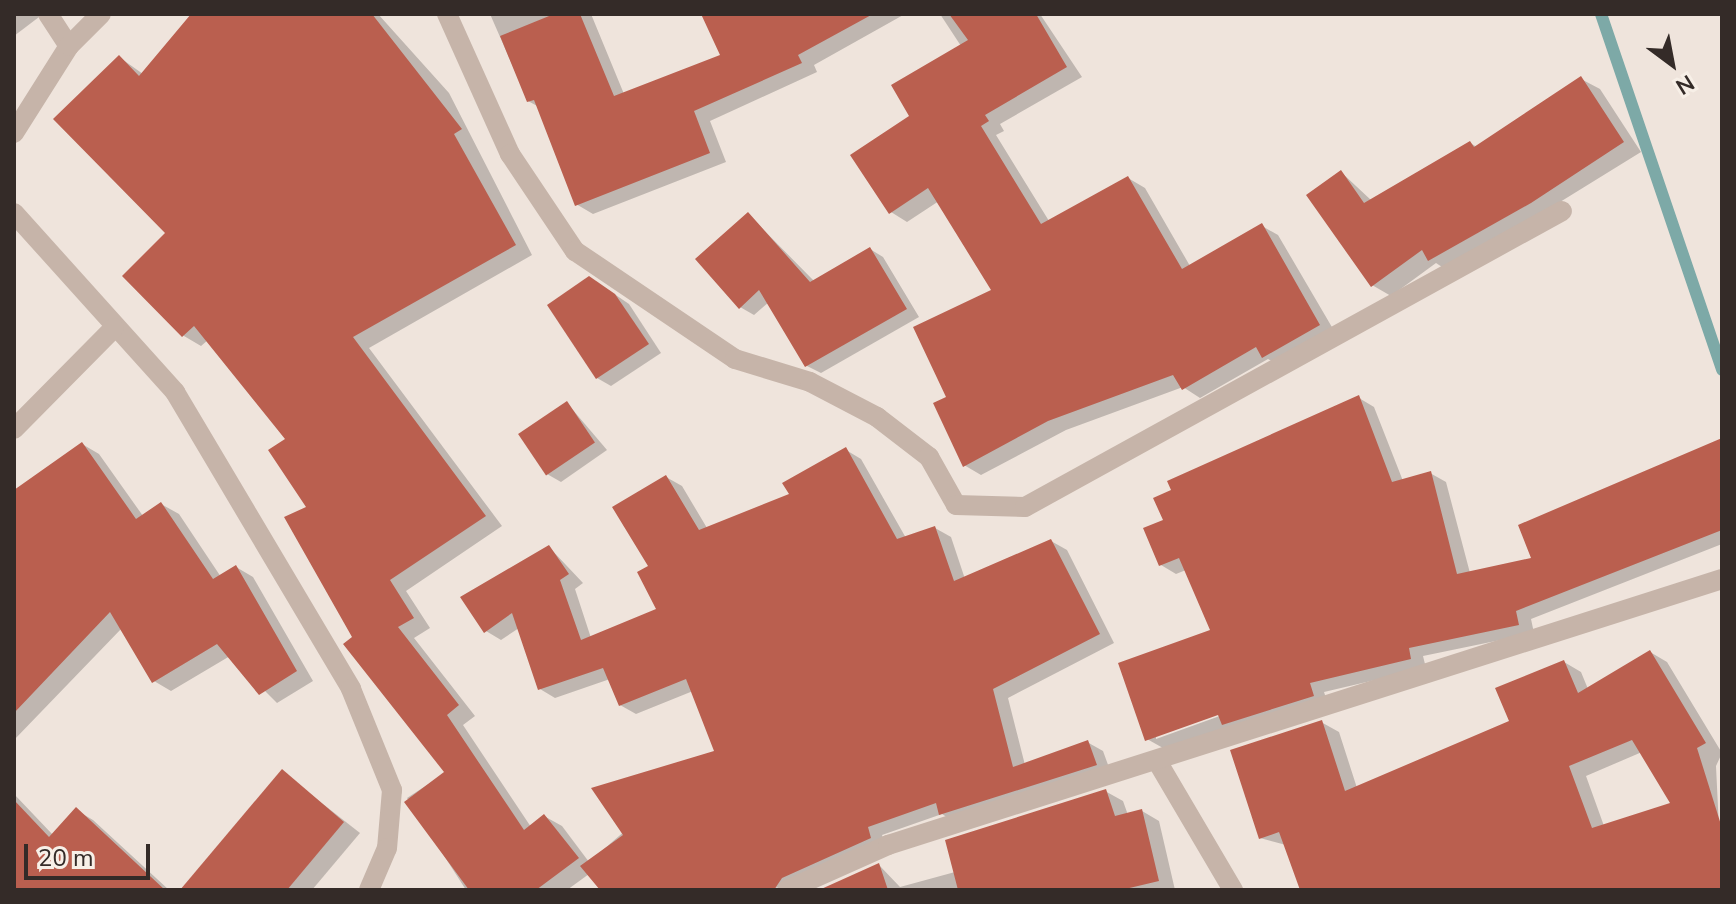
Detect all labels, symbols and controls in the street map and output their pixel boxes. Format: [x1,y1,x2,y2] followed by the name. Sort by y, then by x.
[1632,24,1712,104] north arrow
[1670,67,1700,101] text: N
[28,828,154,878] scale bar
[38,842,94,874] text: 20 m

